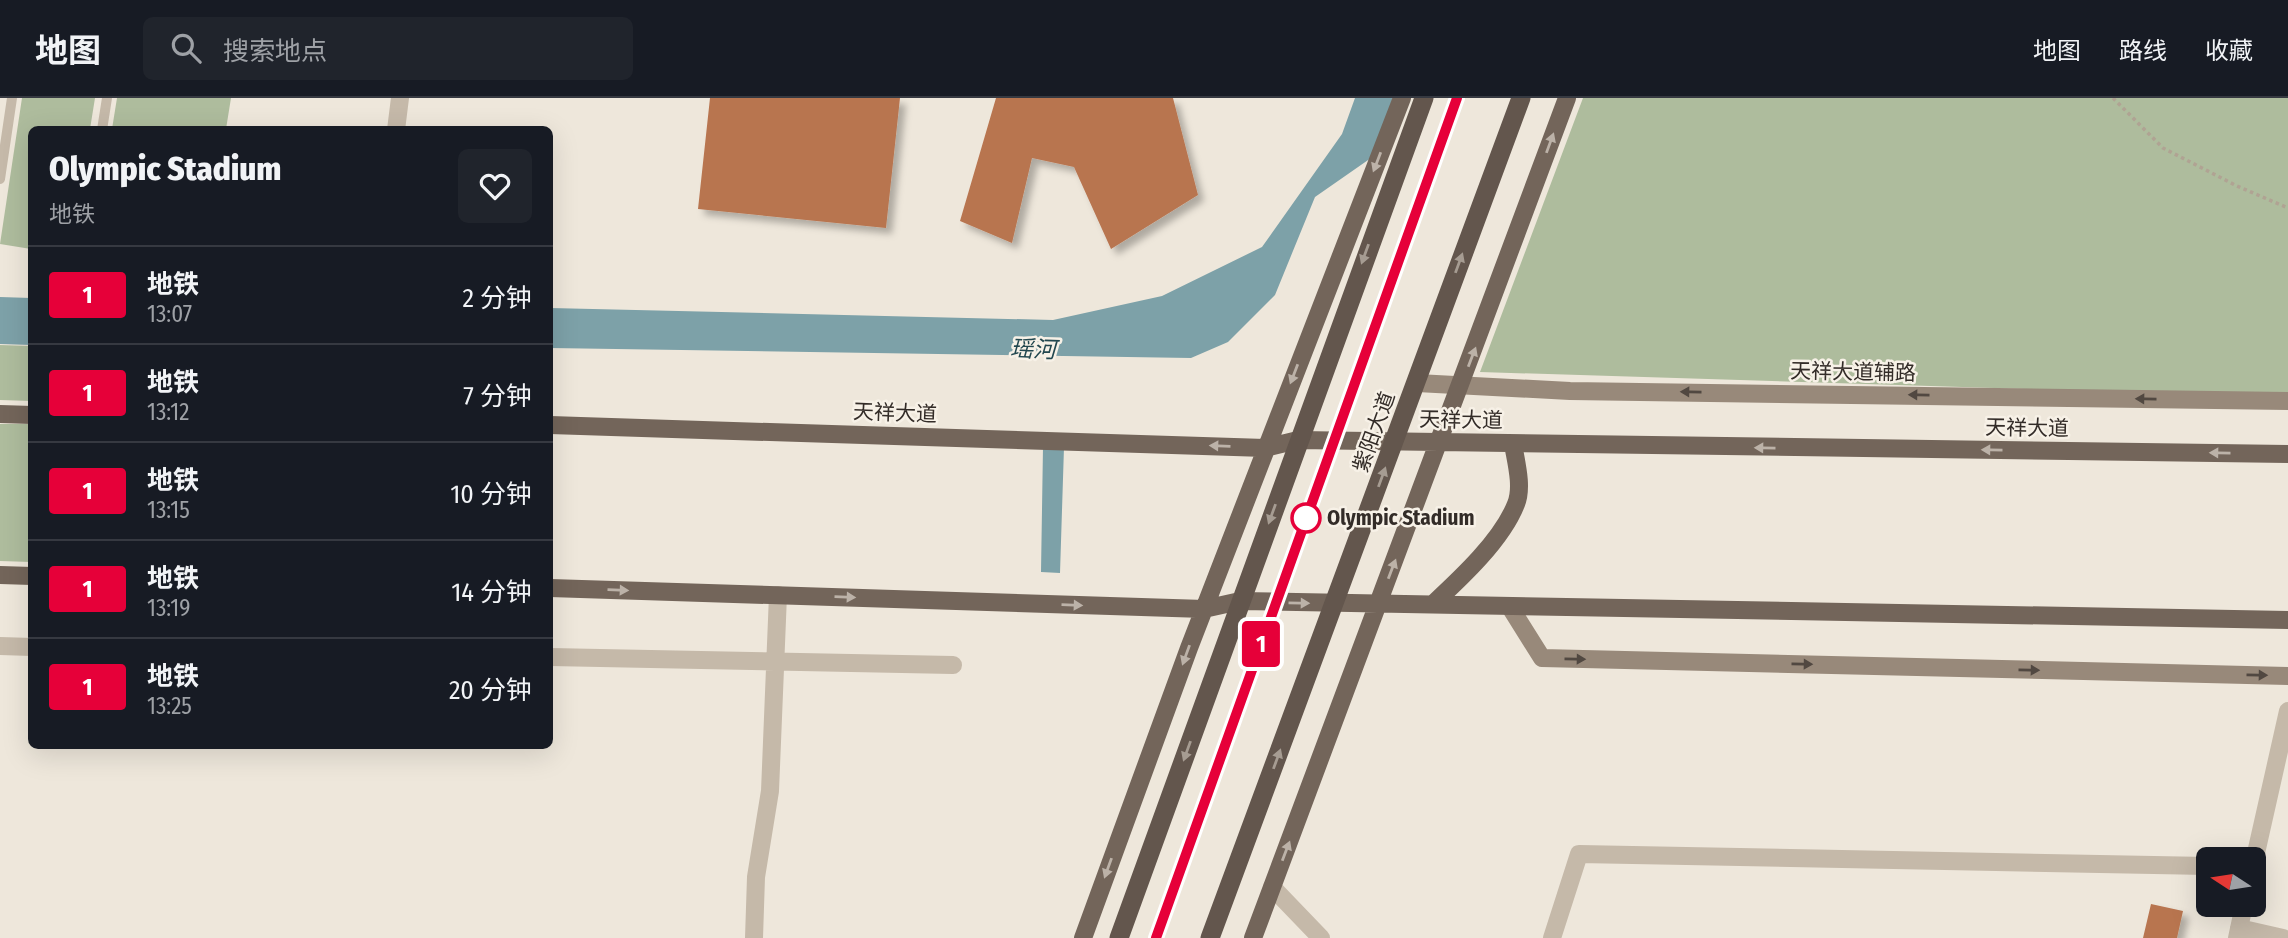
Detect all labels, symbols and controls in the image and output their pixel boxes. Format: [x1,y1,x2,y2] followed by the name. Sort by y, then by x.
[143,17,633,80] search box
[167,29,205,67] icon: search
[35,31,101,71] text: 地图
[223,36,327,67] text: 搜索地点
[2033,37,2081,65] text: 地图
[2119,37,2167,65] text: 路线
[2205,37,2253,65] text: 收藏
[1545,133,1556,154] one-way arrow
[49,149,281,189] text: Olympic Stadium
[458,149,532,223] button: heart
[1371,151,1382,172] one-way arrow
[49,200,95,228] text: 地铁
[1360,243,1371,264] one-way arrow
[1454,253,1465,274] one-way arrow
[147,269,199,300] text: 地铁
[82,281,93,309] text: 1
[462,283,532,314] text: 2 分钟
[147,300,192,328] text: 13:07
[1010,334,1060,364] water label: 瑶河
[1466,346,1477,367] one-way arrow
[1790,358,1916,386] street label: 天祥大道辅路
[1289,363,1300,384] one-way arrow
[147,367,199,398] text: 地铁
[82,379,93,407] text: 1
[463,381,532,412] text: 7 分钟
[1680,387,1702,398] one-way arrow
[1347,388,1401,476] street label: 紫阳大道
[1908,390,1930,401] one-way arrow
[2135,393,2157,404] one-way arrow
[147,398,189,426] text: 13:12
[853,399,937,427] street label: 天祥大道
[1419,406,1503,434] street label: 天祥大道
[1985,414,2069,442] street label: 天祥大道
[1209,441,1231,452] one-way arrow
[1754,442,1776,453] one-way arrow
[1981,445,2003,456] one-way arrow
[2209,448,2231,459] one-way arrow
[147,465,199,496] text: 地铁
[1377,467,1388,488] one-way arrow
[82,477,93,505] text: 1
[450,479,532,510] text: 10 分钟
[147,496,190,524] text: 13:15
[1266,503,1277,524] one-way arrow
[1291,503,1321,533] marker: Olympic Stadium
[1327,505,1474,531] place label: Olympic Stadium
[1386,559,1397,580] one-way arrow
[147,563,199,594] text: 地铁
[82,575,93,603] text: 1
[451,577,532,608] text: 14 分钟
[607,585,629,596] one-way arrow
[834,592,856,603] one-way arrow
[147,594,190,622] text: 13:19
[1288,597,1310,608] one-way arrow
[1062,599,1084,610] one-way arrow
[1238,621,1284,667] line badge: 1
[1256,630,1266,658] text: 1
[1180,644,1191,665] one-way arrow
[1564,653,1586,664] one-way arrow
[1791,658,1813,670] one-way arrow
[147,661,199,692] text: 地铁
[2019,664,2041,676] one-way arrow
[2246,670,2268,681] one-way arrow
[82,673,93,701] text: 1
[449,675,532,706] text: 20 分钟
[147,692,192,720] text: 13:25
[1181,741,1192,762] one-way arrow
[1272,749,1283,770] one-way arrow
[1280,841,1291,862] one-way arrow
[2196,847,2266,917] north arrow
[2196,847,2266,917] map controls
[1103,858,1114,879] one-way arrow

